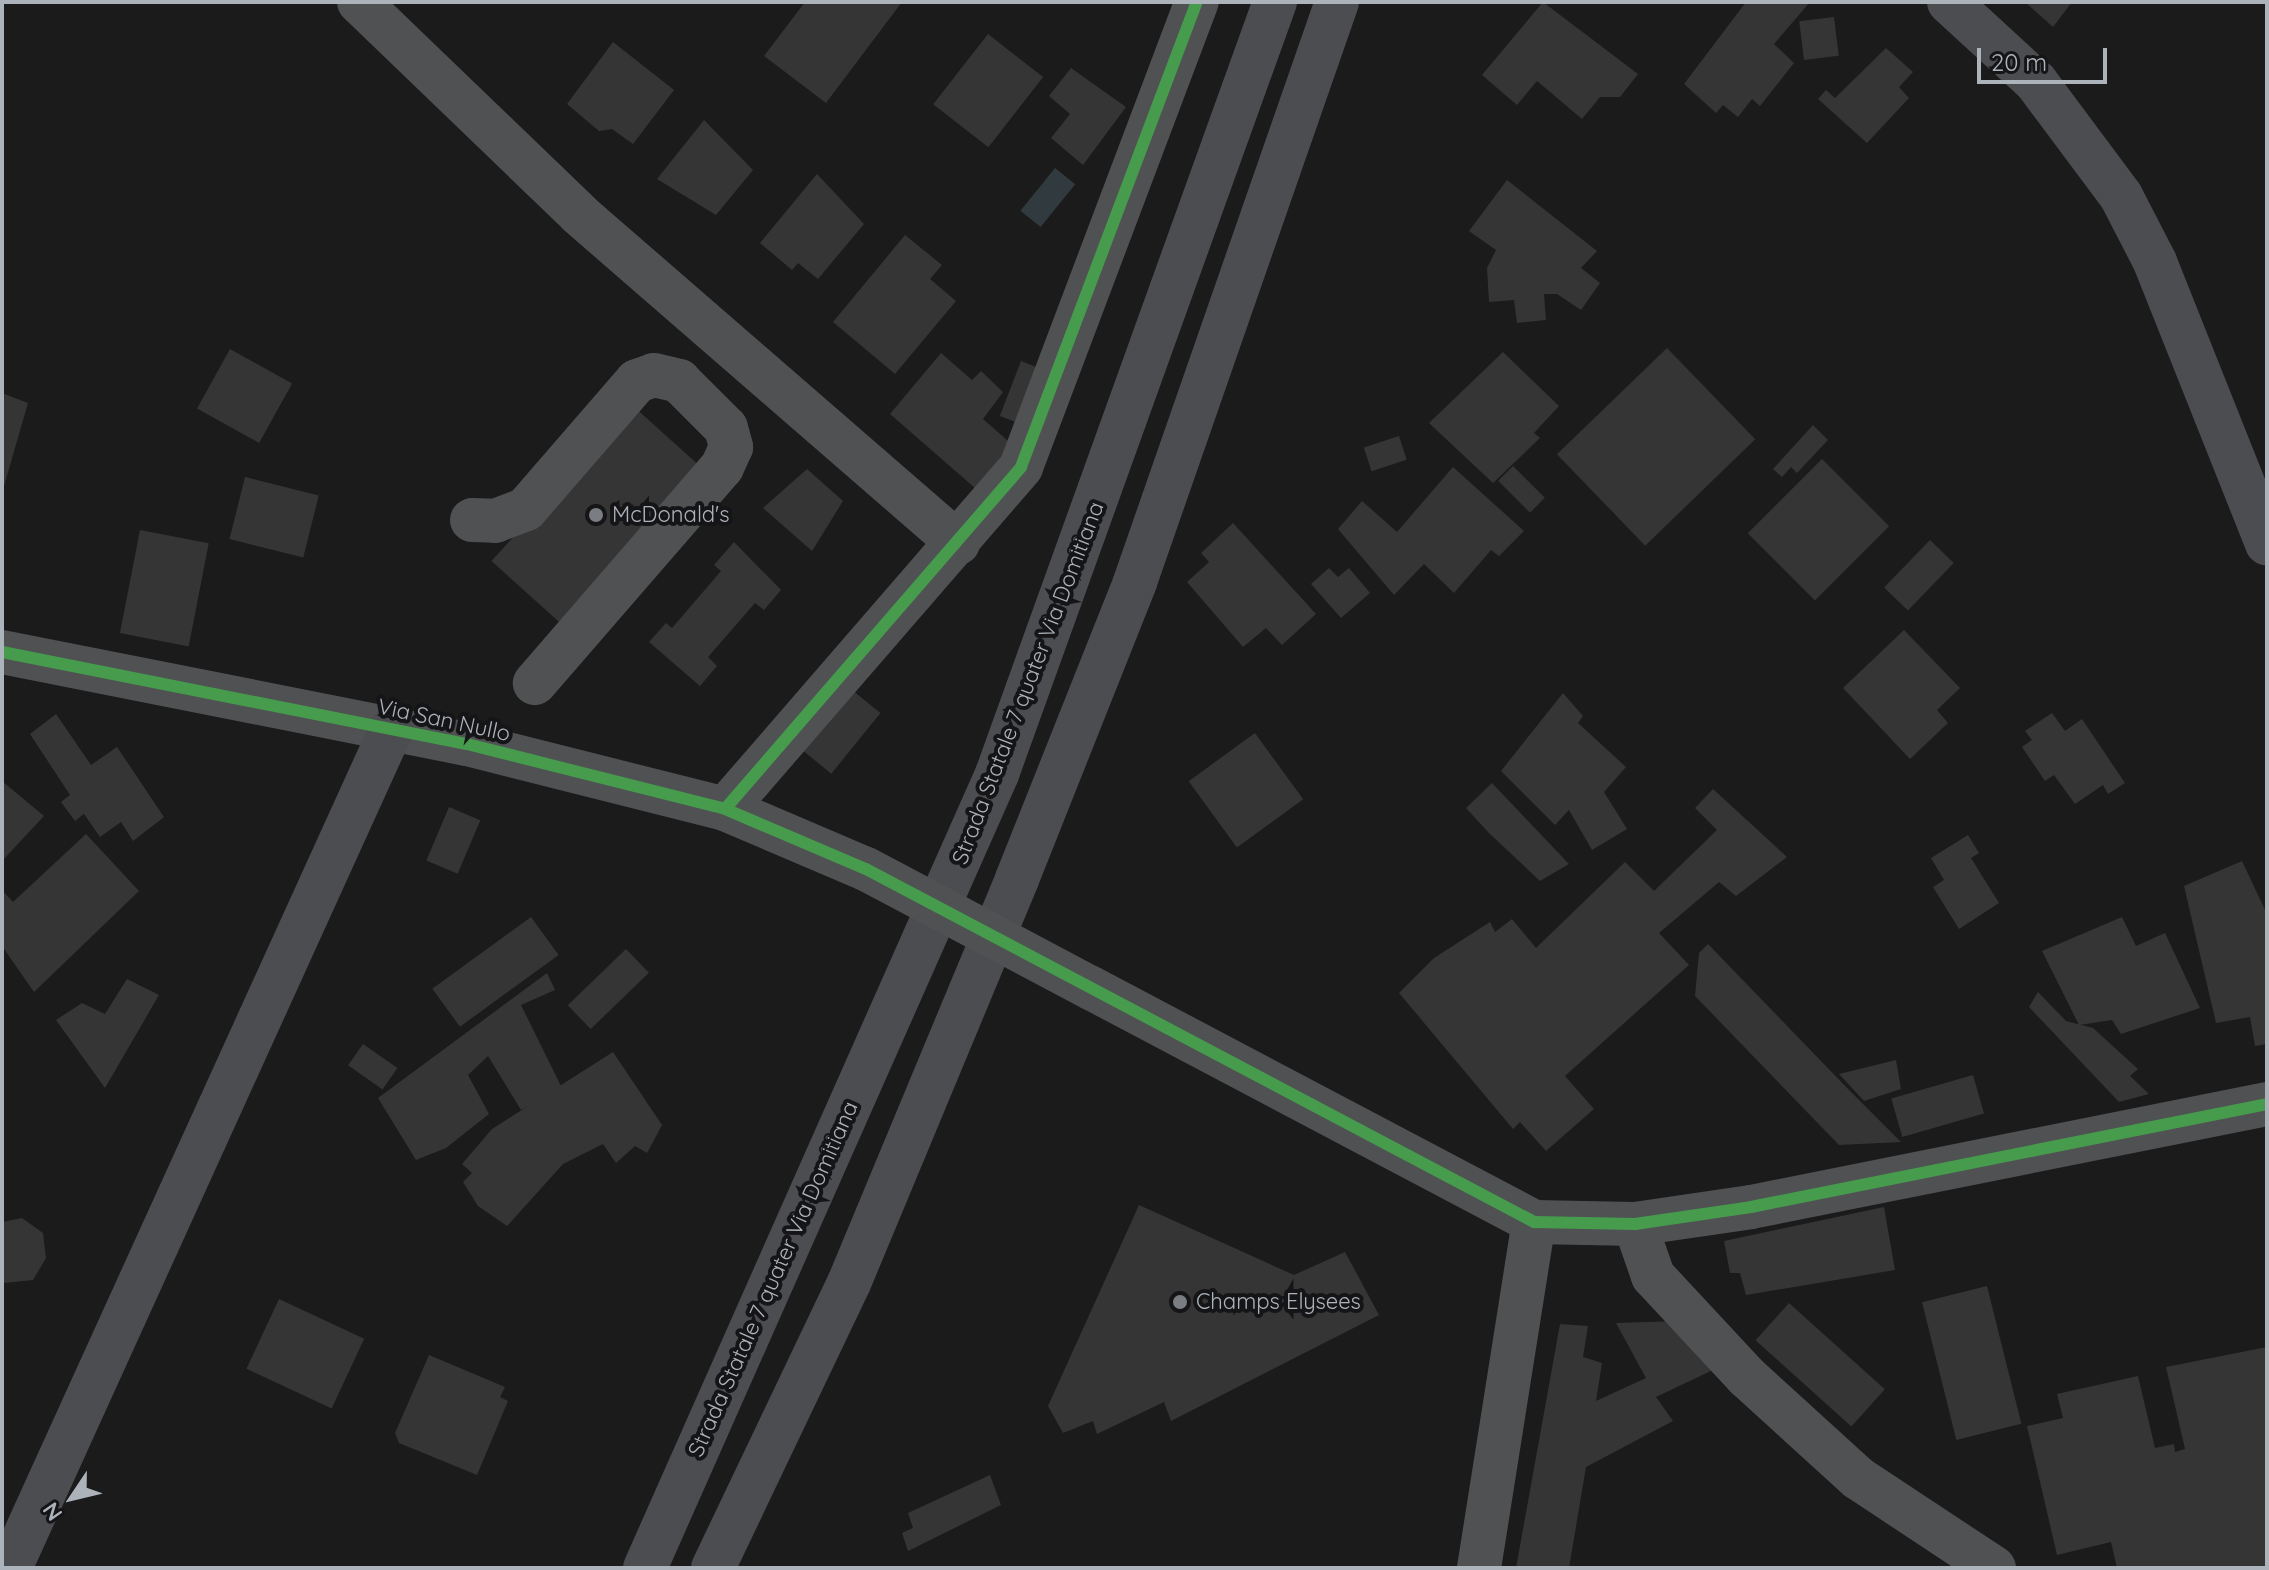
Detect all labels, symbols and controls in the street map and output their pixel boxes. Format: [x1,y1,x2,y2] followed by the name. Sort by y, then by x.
[1981,32,2111,82] scale bar
[1991,47,2047,77] text: 20 m
[946,498,1110,868] street label: Strada Statale 7 quater Via Domitiana
[612,502,730,528] place label: McDonald's
[587,506,605,524] marker: McDonald's
[375,693,513,747] street label: Via San Nullo
[682,1097,864,1461] street label: Strada Statale 7 quater Via Domitiana
[1196,1289,1361,1315] place label: Champs Elysees
[1171,1293,1189,1311] marker: Champs Elysees
[32,1458,112,1538] north arrow
[36,1497,68,1526] text: N

